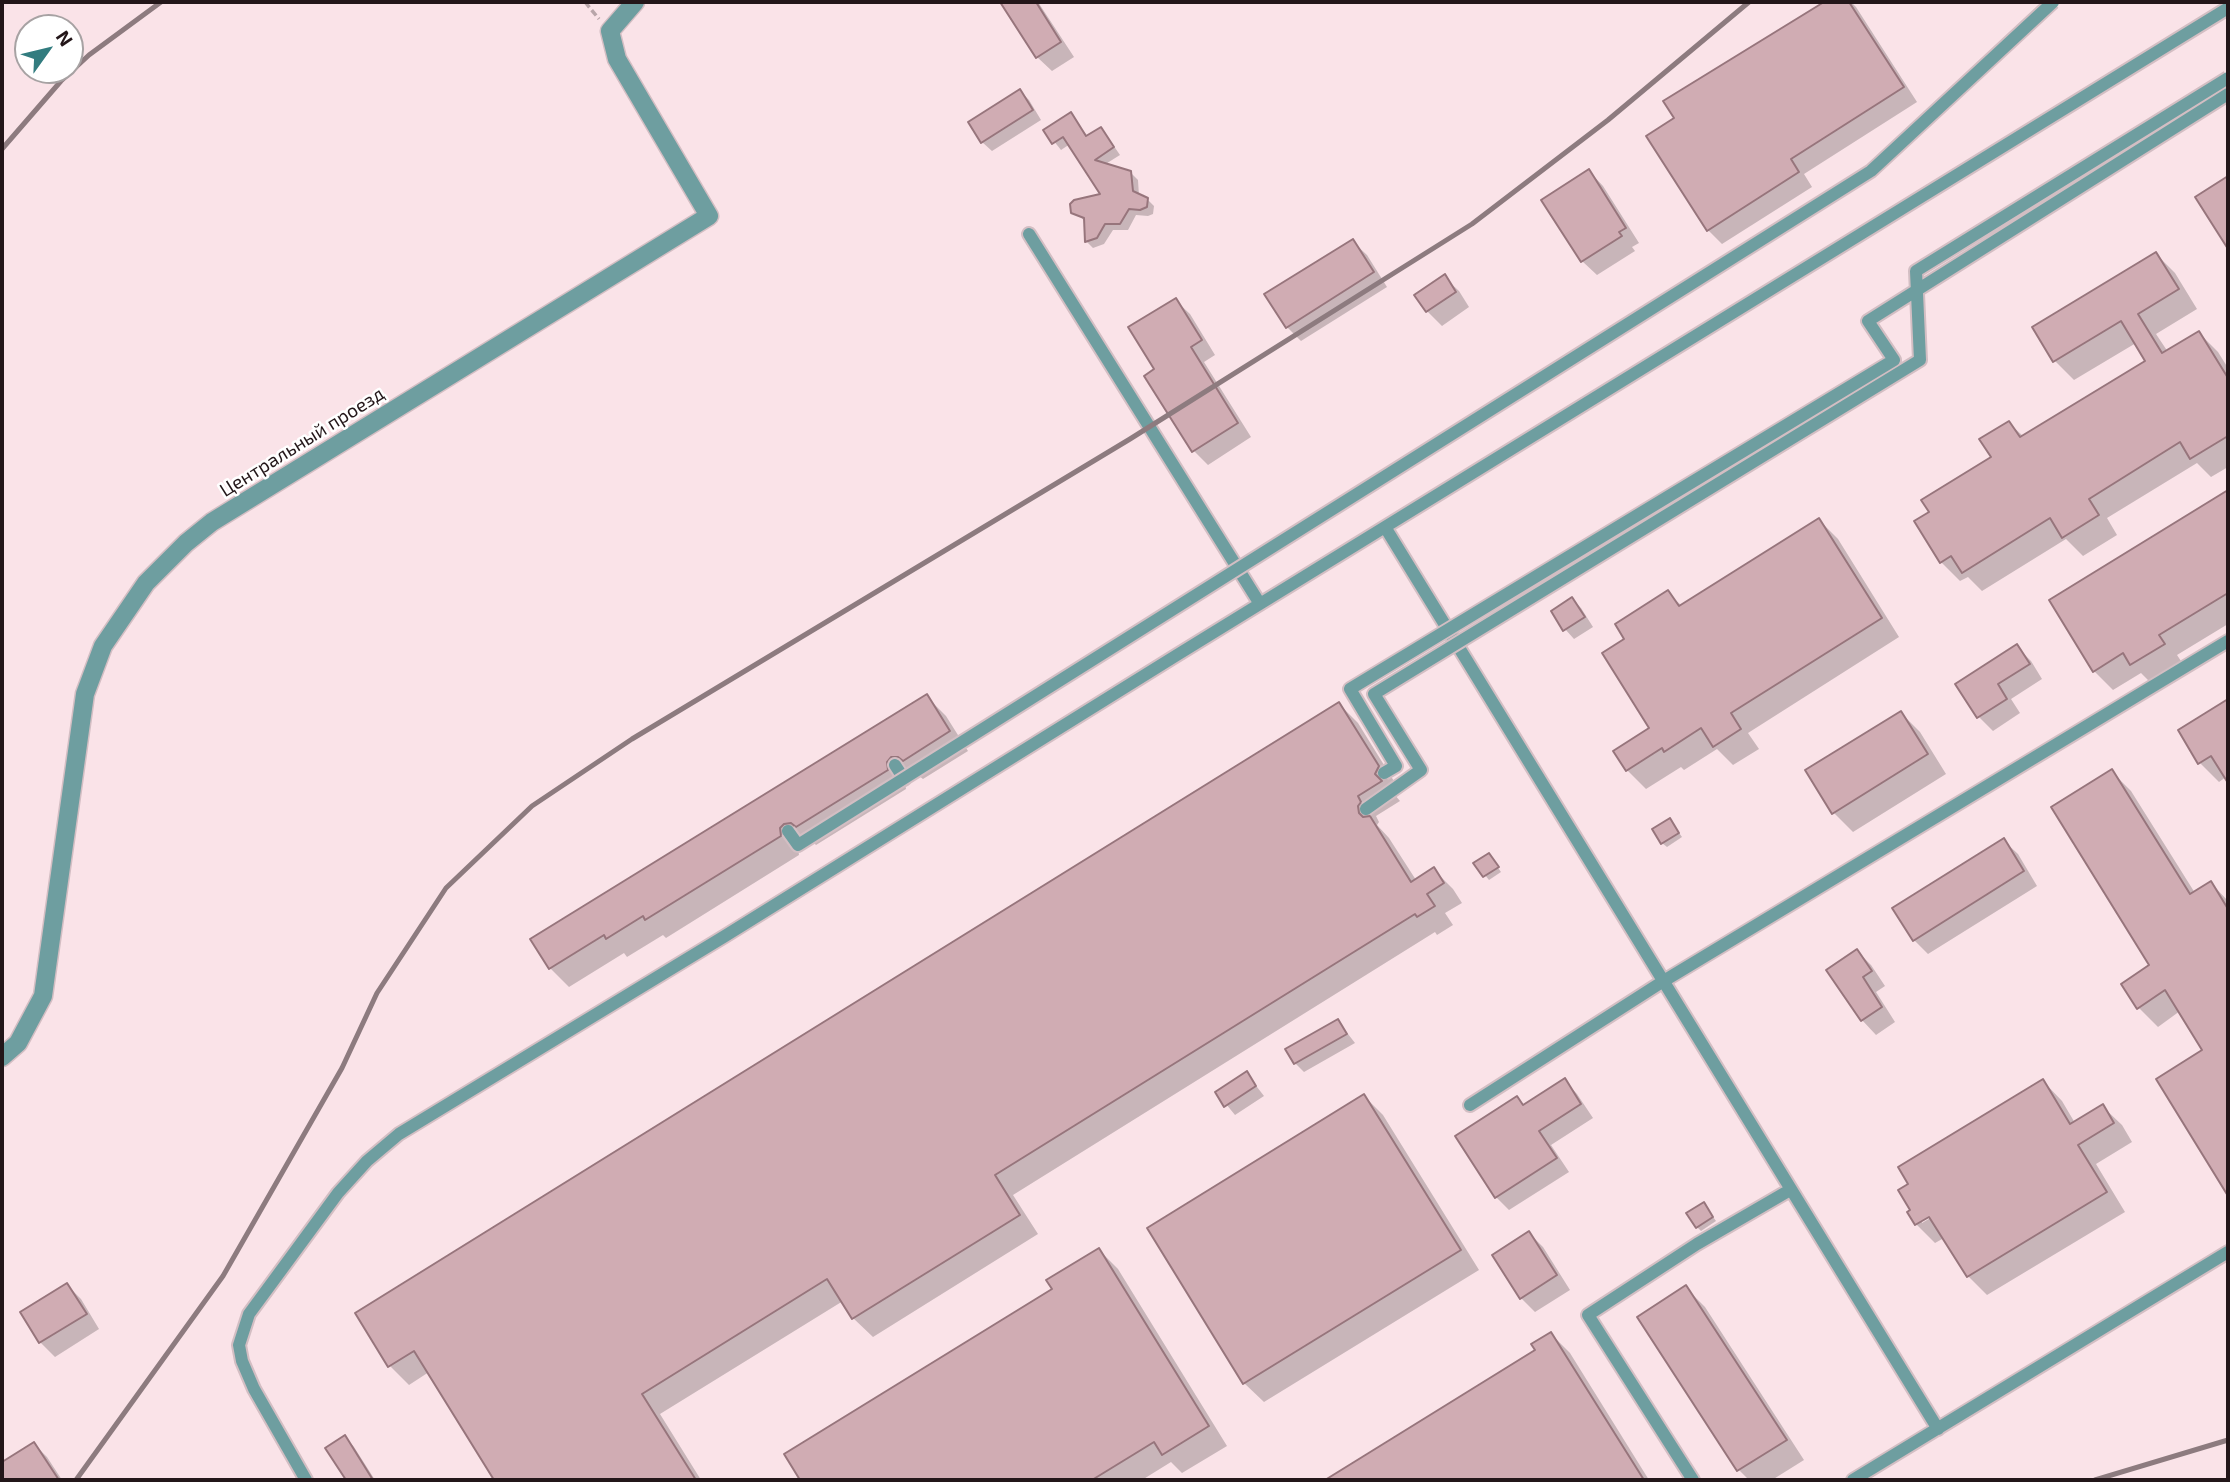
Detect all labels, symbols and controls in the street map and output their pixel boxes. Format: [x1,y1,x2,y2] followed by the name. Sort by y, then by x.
[14,14,84,84] north arrow
[52,26,79,50] text: N
[216,382,388,502] street label: Центральный проезд

